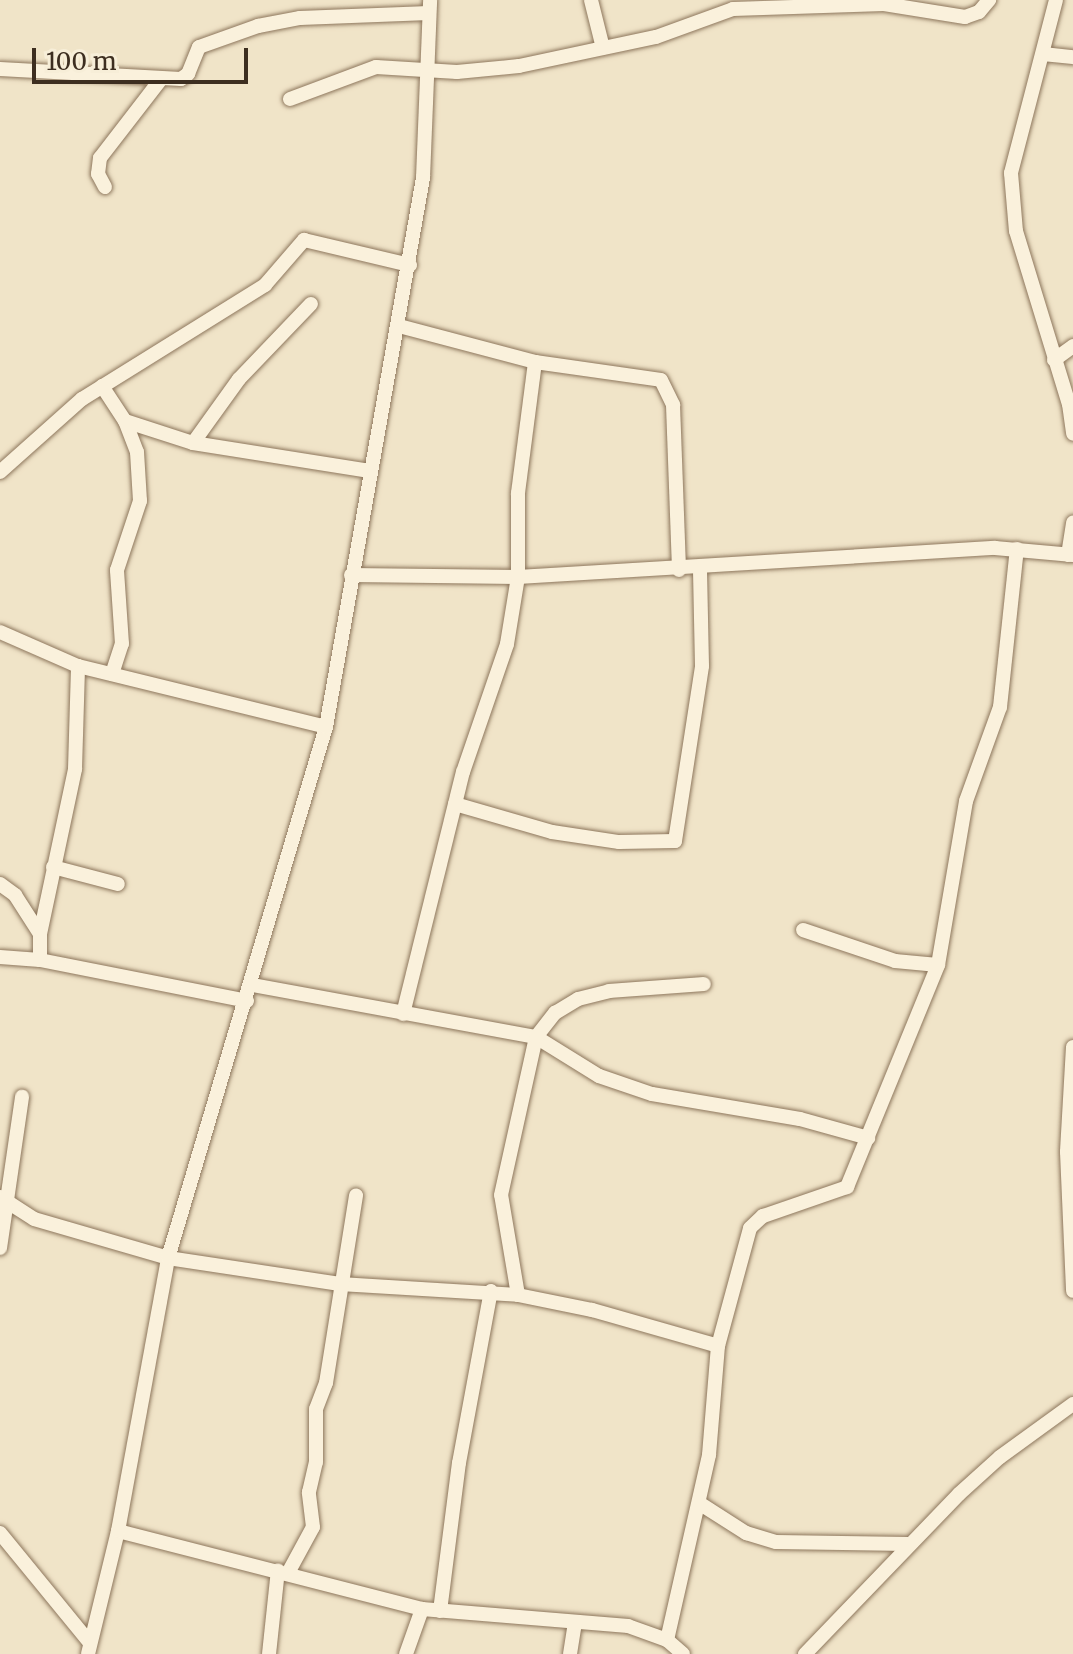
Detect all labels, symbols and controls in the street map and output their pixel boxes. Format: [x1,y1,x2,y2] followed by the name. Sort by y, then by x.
[36,32,252,82] scale bar
[46,46,116,77] text: 100 m

